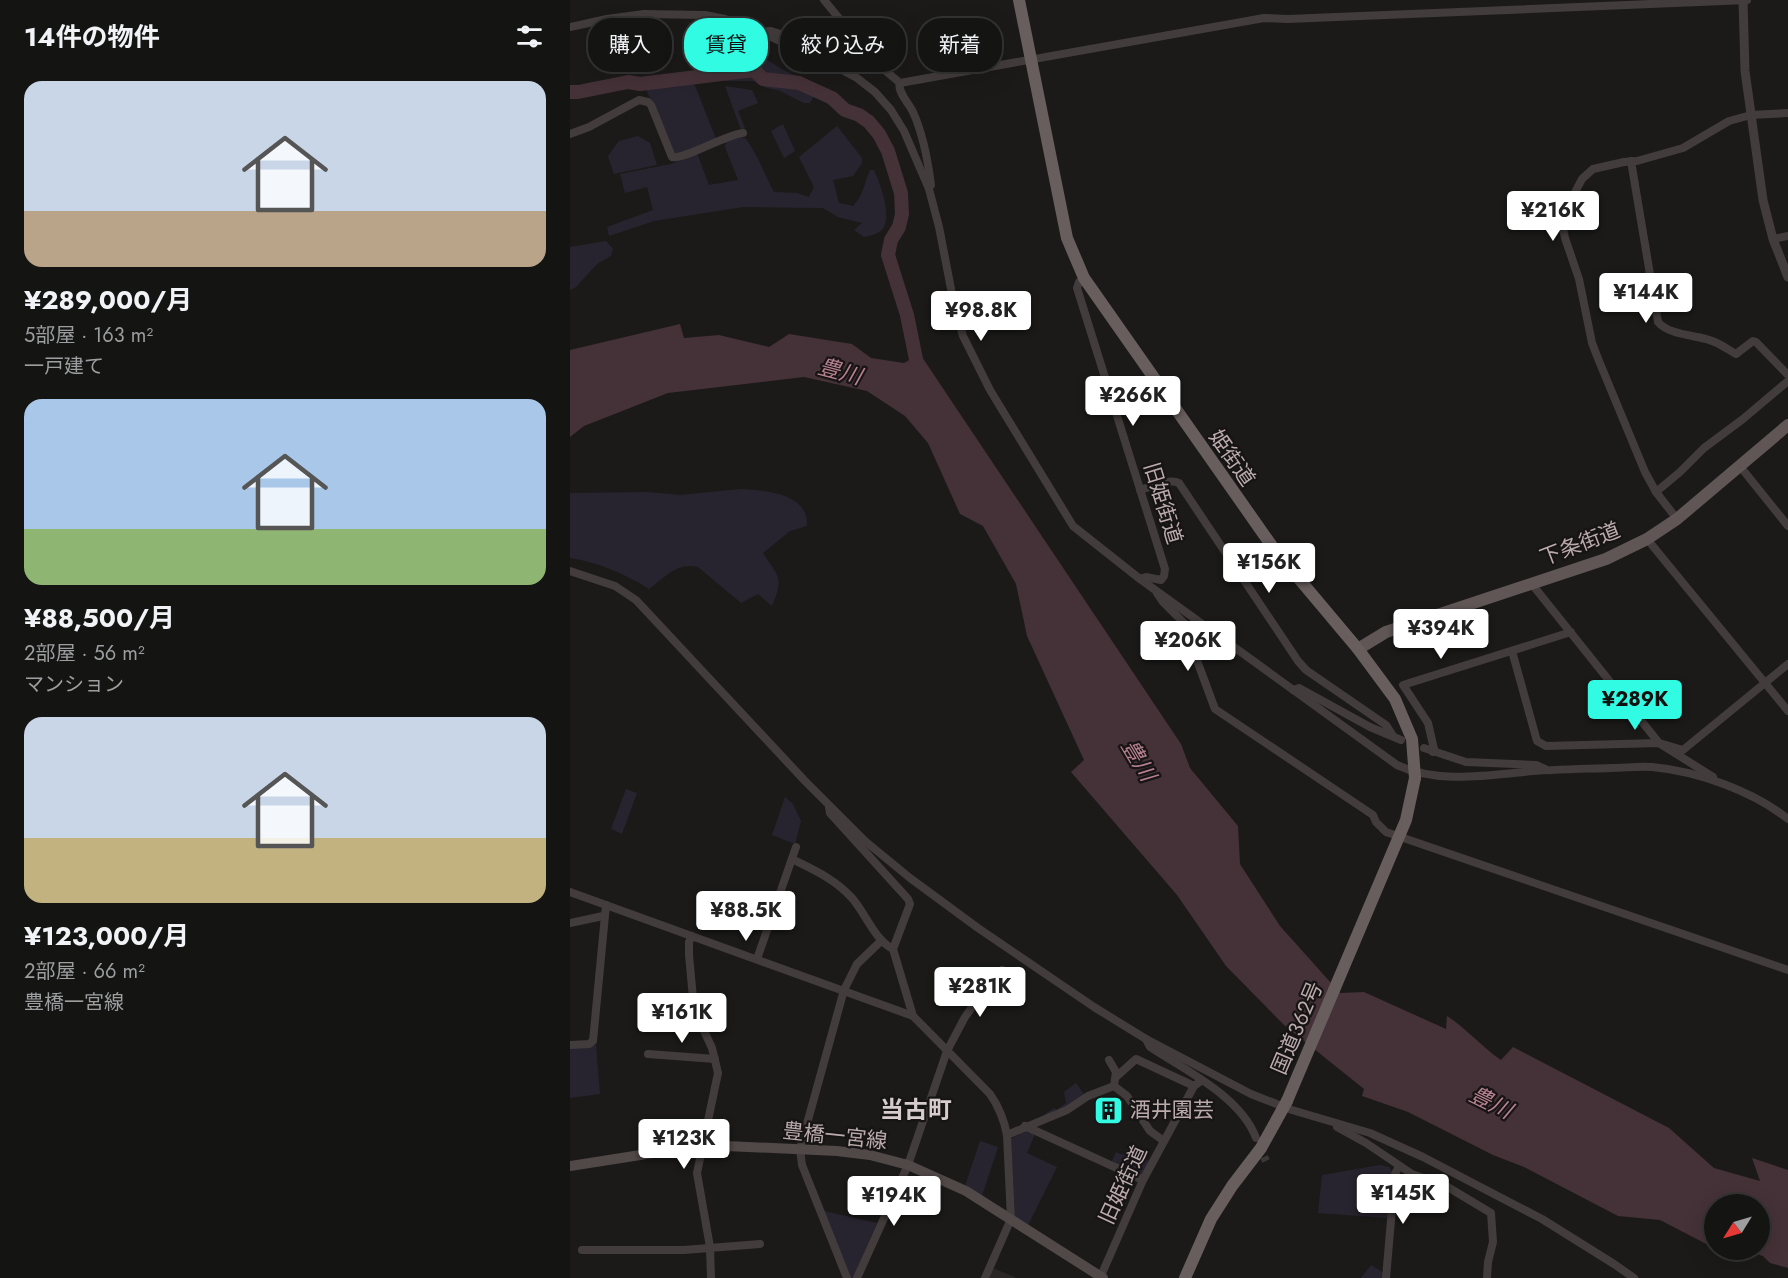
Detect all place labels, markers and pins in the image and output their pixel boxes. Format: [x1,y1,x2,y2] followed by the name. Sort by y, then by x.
[1511,191,1595,242] pin: ¥216K
[1604,273,1688,324] pin: ¥144K
[932,291,1030,342] pin: ¥98.8K
[1091,376,1175,427] pin: ¥266K
[1227,543,1311,594] pin: ¥156K
[1399,609,1483,660] pin: ¥394K
[1146,621,1230,672] pin: ¥206K
[1593,680,1677,731] pin: ¥289K
[697,891,795,942] pin: ¥88.5K
[938,967,1022,1018] pin: ¥281K
[640,993,724,1044] pin: ¥161K
[1093,1094,1125,1126] building icon: 酒井園芸
[1130,1095,1214,1125] place label: 酒井園芸
[642,1119,726,1170] pin: ¥123K
[1361,1174,1445,1225] pin: ¥145K
[852,1176,936,1227] pin: ¥194K

